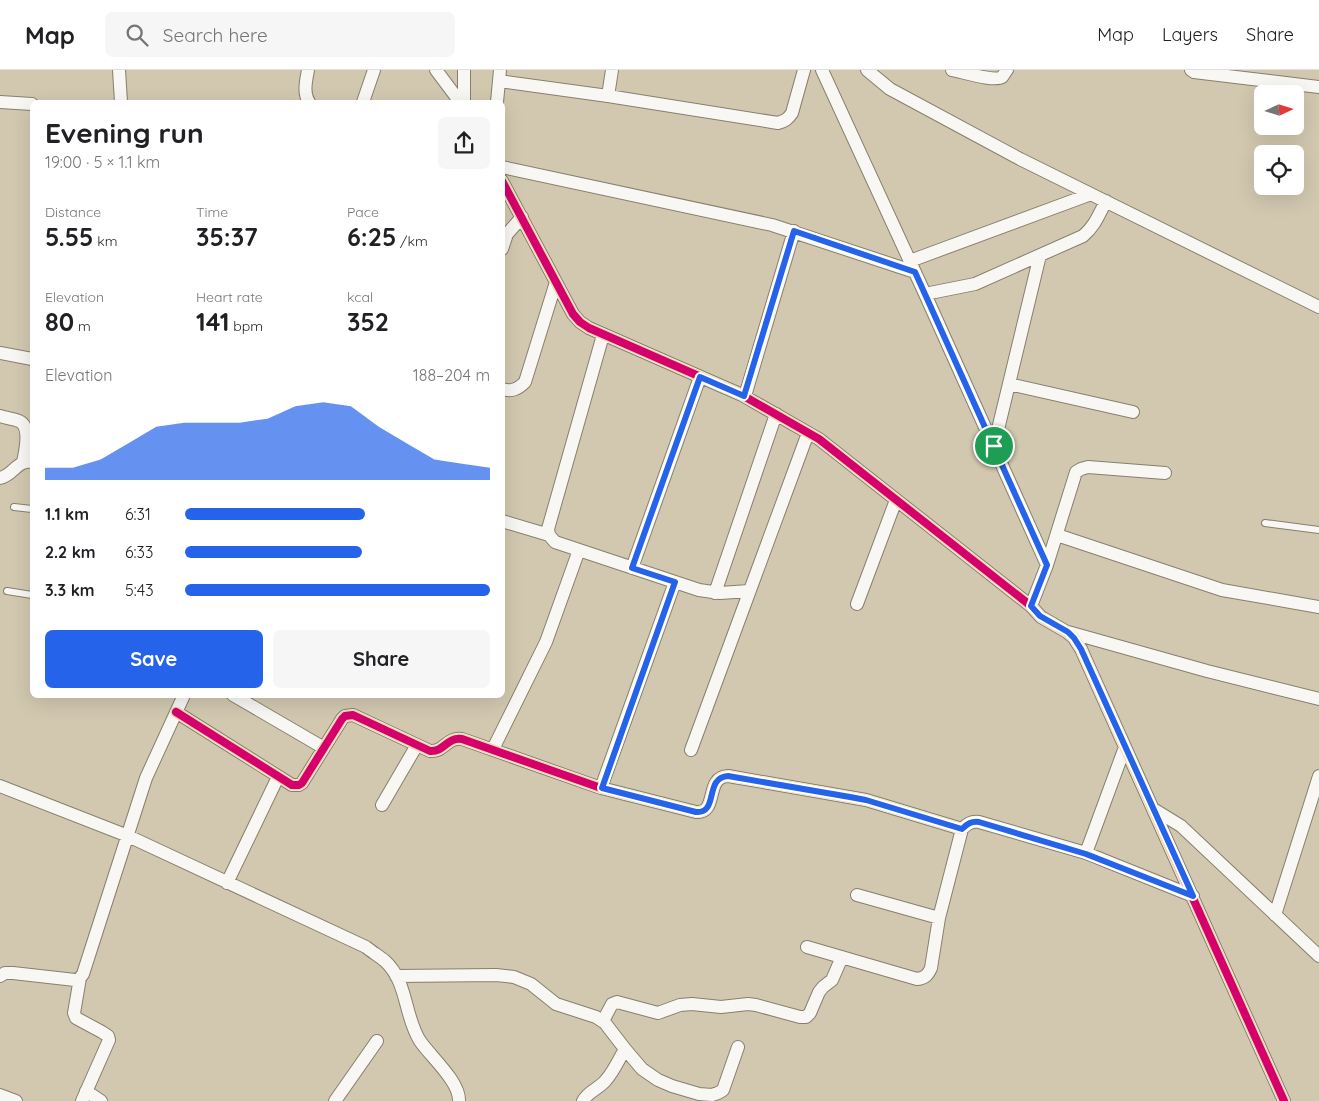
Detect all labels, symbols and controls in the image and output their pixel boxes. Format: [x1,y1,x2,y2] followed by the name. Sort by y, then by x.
[105,12,455,57] search box
[25,20,75,50] text: Map
[123,21,151,49] icon: search
[163,23,268,47] text: Search here
[1097,23,1134,46] text: Map
[1162,23,1218,46] text: Layers
[1246,23,1294,46] text: Share
[1254,85,1304,135] north arrow
[1254,85,1304,195] map controls
[45,115,204,150] text: Evening run
[438,117,490,169] button: share
[1254,145,1304,195] button: locate
[45,152,160,172] text: 19:00 · 5 × 1.1 km
[45,203,101,221] text: Distance
[196,203,228,221] text: Time
[347,203,379,221] text: Pace
[45,221,93,252] text: 5.55
[196,221,258,252] text: 35:37
[347,221,396,252] text: 6:25
[93,232,118,250] text: km
[396,232,428,250] text: /km
[45,288,104,306] text: Elevation
[196,288,263,306] text: Heart rate
[347,288,373,306] text: kcal
[45,306,74,337] text: 80
[196,306,229,337] text: 141
[347,306,389,337] text: 352
[74,317,91,335] text: m
[229,317,263,335] text: bpm
[45,365,112,385] text: Elevation
[413,365,490,385] text: 188–204 m
[973,425,1015,467] pin
[980,432,1008,460] icon: arrive
[45,504,89,524] text: 1.1 km
[125,504,151,524] text: 6:31
[45,542,96,562] text: 2.2 km
[125,542,153,562] text: 6:33
[45,580,95,600] text: 3.3 km
[125,580,154,600] text: 5:43
[45,630,263,688] button: Save
[273,630,490,688] button: Share

